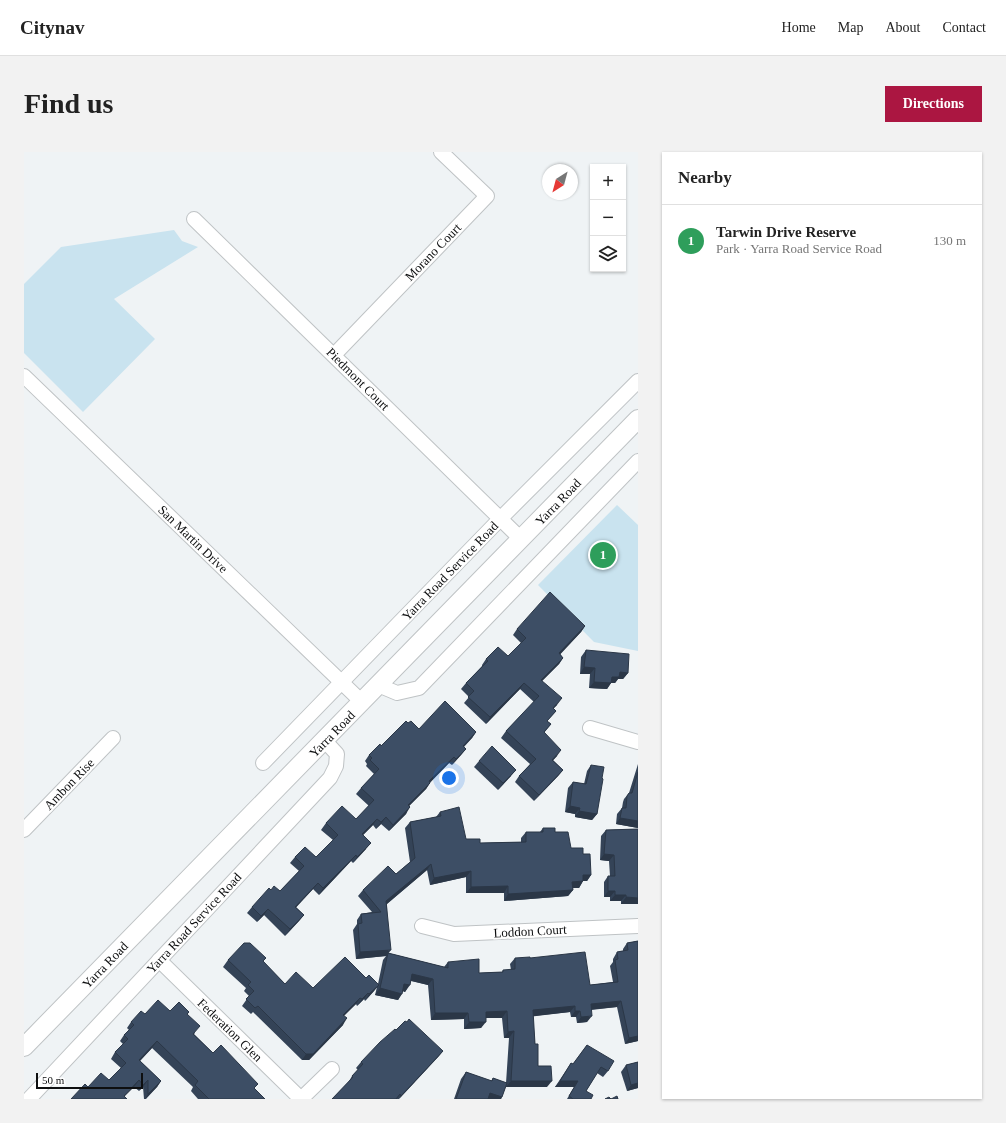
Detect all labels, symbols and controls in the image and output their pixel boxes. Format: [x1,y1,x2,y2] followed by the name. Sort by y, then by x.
[20,17,84,38] text: Citynav
[782,20,816,35] text: Home
[838,20,863,35] text: Map
[885,20,920,35] text: About
[942,20,986,35] text: Contact
[885,86,982,122] button: Directions
[24,88,114,119] text: Find us
[542,164,578,200] north arrow
[590,164,626,272] map controls
[590,164,626,200] button: +
[678,168,732,187] text: Nearby
[590,200,626,236] button: −
[402,220,464,284] street label: Morano Court
[716,224,856,240] text: Tarwin Drive Reserve
[688,233,694,248] text: 1
[933,233,966,248] text: 130 m
[590,236,626,272] button: layers
[716,241,882,256] text: Park · Yarra Road Service Road
[323,344,393,414] street label: Piedmont Court
[532,475,584,528] street label: Yarra Road
[155,502,231,576] street label: San Martin Drive
[399,518,502,624] street label: Yarra Road Service Road
[590,540,616,570] pin: 1
[306,707,358,760] street label: Yarra Road
[41,755,97,813] street label: Ambon Rise
[439,768,459,788] your location
[144,869,245,976] street label: Yarra Road Service Road
[493,922,567,940] street label: Loddon Court
[79,938,131,991] street label: Yarra Road
[195,995,266,1065] street label: Federation Glen
[36,1071,143,1090] scale bar
[42,1074,64,1086] text: 50 m

